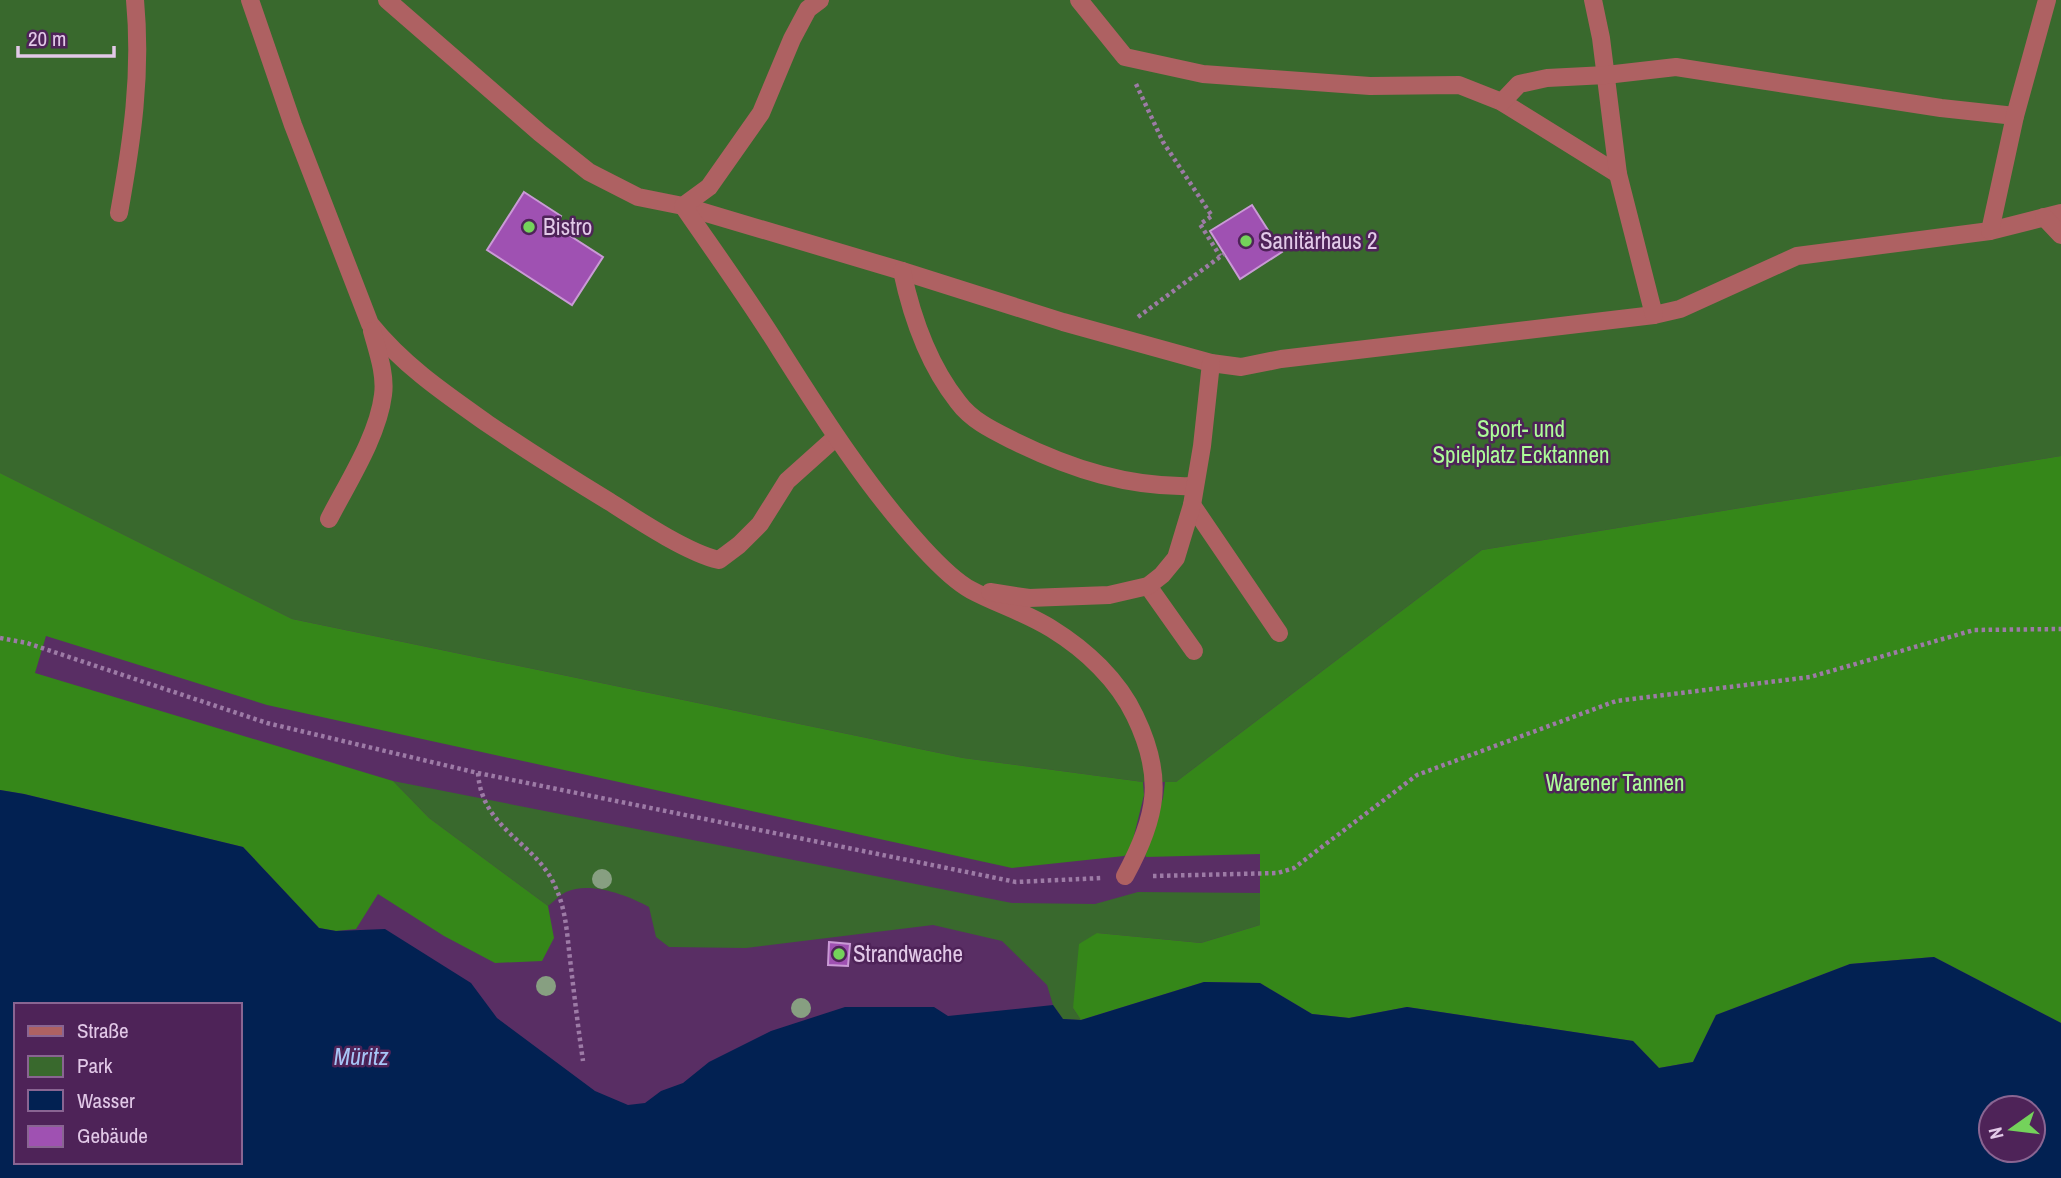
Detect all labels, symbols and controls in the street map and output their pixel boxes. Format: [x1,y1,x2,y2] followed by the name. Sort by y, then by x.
[18,14,114,58] scale bar
[28,24,66,53] text: 20 m
[543,211,592,242] place label: Bistro
[521,219,537,235] marker: Bistro
[1260,225,1377,256] place label: Sanitärhaus 2
[1238,233,1254,249] marker: Sanitärhaus 2
[1432,413,1610,470] park label: Sport- und Spielplatz Ecktannen
[1546,767,1684,798] park label: Warener Tannen
[853,938,963,969] place label: Strandwache
[831,946,847,962] marker: Strandwache
[14,1003,242,1164] legend
[77,1016,129,1045] text: Straße
[334,1040,388,1072] water label: Müritz
[77,1051,113,1080] text: Park
[77,1086,135,1115] text: Wasser
[1977,1094,2047,1164] north arrow
[77,1121,148,1150] text: Gebäude
[1982,1125,2009,1142] text: N

